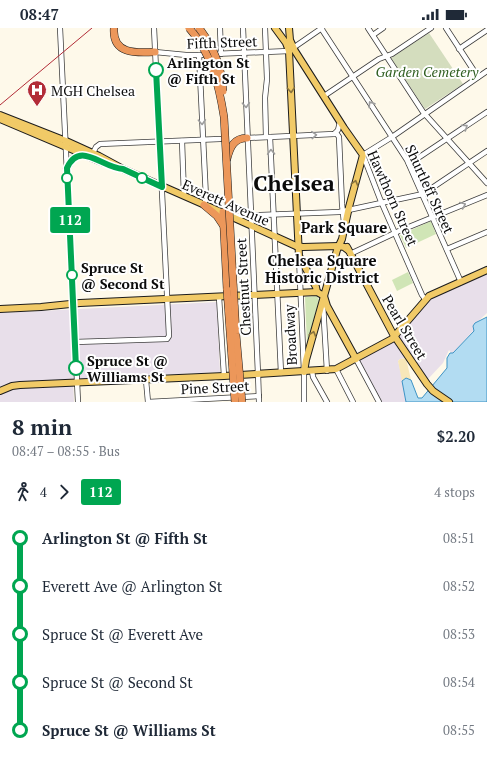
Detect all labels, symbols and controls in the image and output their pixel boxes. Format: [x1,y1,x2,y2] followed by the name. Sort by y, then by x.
[20,4,59,24] text: 08:47
[186,31,258,53] street label: Fifth Street
[167,53,250,88] place label: Arlington St @ Fifth St
[148,62,164,78] marker: Arlington St @ Fifth St
[376,62,479,81] park label: Garden Cemetery
[26,79,48,107] hospital icon: MGH Chelsea
[51,81,135,100] place label: MGH Chelsea
[287,87,295,93] one-way arrow
[368,101,376,108] one-way arrow
[242,102,250,108] one-way arrow
[198,119,207,125] one-way arrow
[461,124,468,132] one-way arrow
[311,131,317,139] one-way arrow
[401,142,459,237] street label: Shurtleff Street
[363,147,423,250] street label: Hawthorn Street
[266,149,275,155] one-way arrow
[253,168,335,197] district label: Chelsea
[61,172,73,184] unlabelled marker
[136,172,148,184] unlabelled marker
[179,174,273,230] street label: Everett Avenue
[351,180,359,186] one-way arrow
[459,202,466,210] one-way arrow
[47,207,93,233] line badge: 112
[58,210,82,229] text: 112
[301,217,387,237] district label: Park Square
[231,237,255,336] street label: Chestnut Street
[265,250,379,287] district label: Chelsea Square Historic District
[81,258,165,293] place label: Spruce St @ Second St
[66,269,78,281] marker: Spruce St @ Second St
[378,291,432,364] street label: Pearl Street
[279,303,301,366] street label: Broadway
[308,331,317,338] one-way arrow
[87,351,168,386] place label: Spruce St @ Williams St
[68,360,84,376] marker: Spruce St @ Williams St
[180,376,251,398] street label: Pine Street
[12,412,72,441] text: 8 min
[437,426,475,446] text: $2.20
[12,442,120,460] text: 08:47 – 08:55 · Bus
[12,481,34,503] icon: walk
[53,481,75,503] icon: forward
[89,482,113,501] text: 112
[40,483,47,501] text: 4
[434,483,475,501] text: 4 stops
[42,528,208,548] text: Arlington St @ Fifth St
[443,529,475,547] text: 08:51
[42,576,222,596] text: Everett Ave @ Arlington St
[443,577,475,595] text: 08:52
[42,624,203,644] text: Spruce St @ Everett Ave
[443,625,475,643] text: 08:53
[42,672,193,692] text: Spruce St @ Second St
[443,673,475,691] text: 08:54
[42,720,216,740] text: Spruce St @ Williams St
[443,721,475,739] text: 08:55

